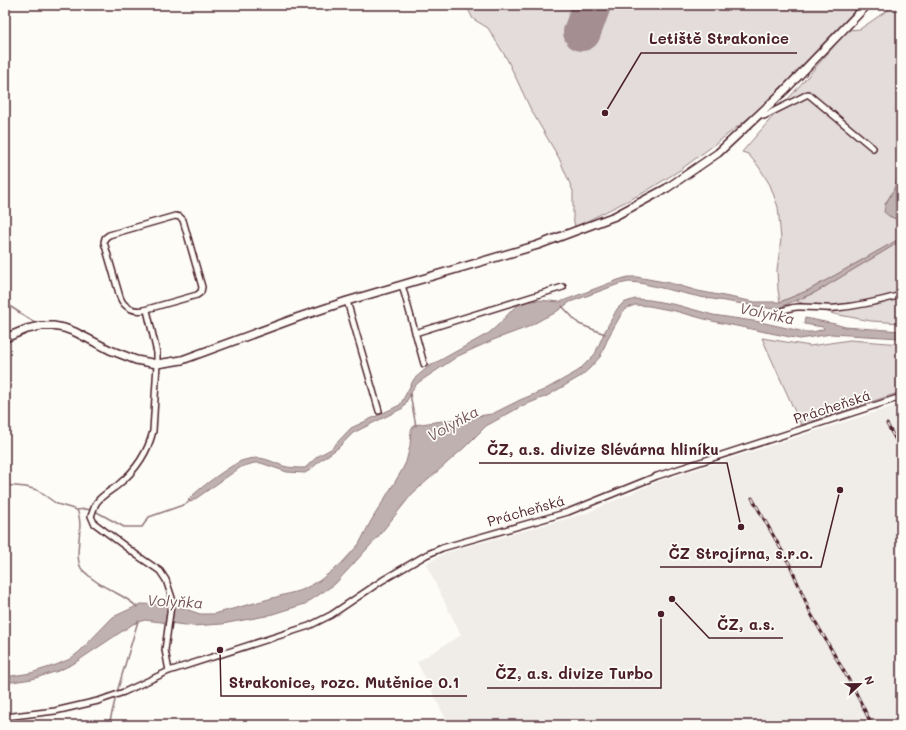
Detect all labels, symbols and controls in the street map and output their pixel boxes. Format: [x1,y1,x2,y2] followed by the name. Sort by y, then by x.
[641,26,797,53] callout: Letiště Strakonice
[649,28,789,48] text: Letiště Strakonice
[738,297,797,329] water label: Volyňka
[791,385,873,428] street label: Prácheňská
[423,401,482,445] water label: Volyňka
[479,436,727,463] callout: ČZ, a.s. divize Slévárna hliníku
[487,439,719,459] text: ČZ, a.s. divize Slévárna hliníku
[485,490,567,531] street label: Prácheňská
[660,540,821,567] callout: ČZ Strojírna, s.r.o.
[668,543,814,563] text: ČZ Strojírna, s.r.o.
[146,590,204,612] water label: Volyňka
[709,611,783,638] callout: ČZ, a.s.
[717,614,775,634] text: ČZ, a.s.
[487,661,661,688] callout: ČZ, a.s. divize Turbo
[495,663,653,683] text: ČZ, a.s. divize Turbo
[840,664,880,704] north arrow
[221,669,467,696] callout: Strakonice, rozc. Mutěnice 0.1
[229,672,459,692] text: Strakonice, rozc. Mutěnice 0.1
[861,673,878,687] text: N

